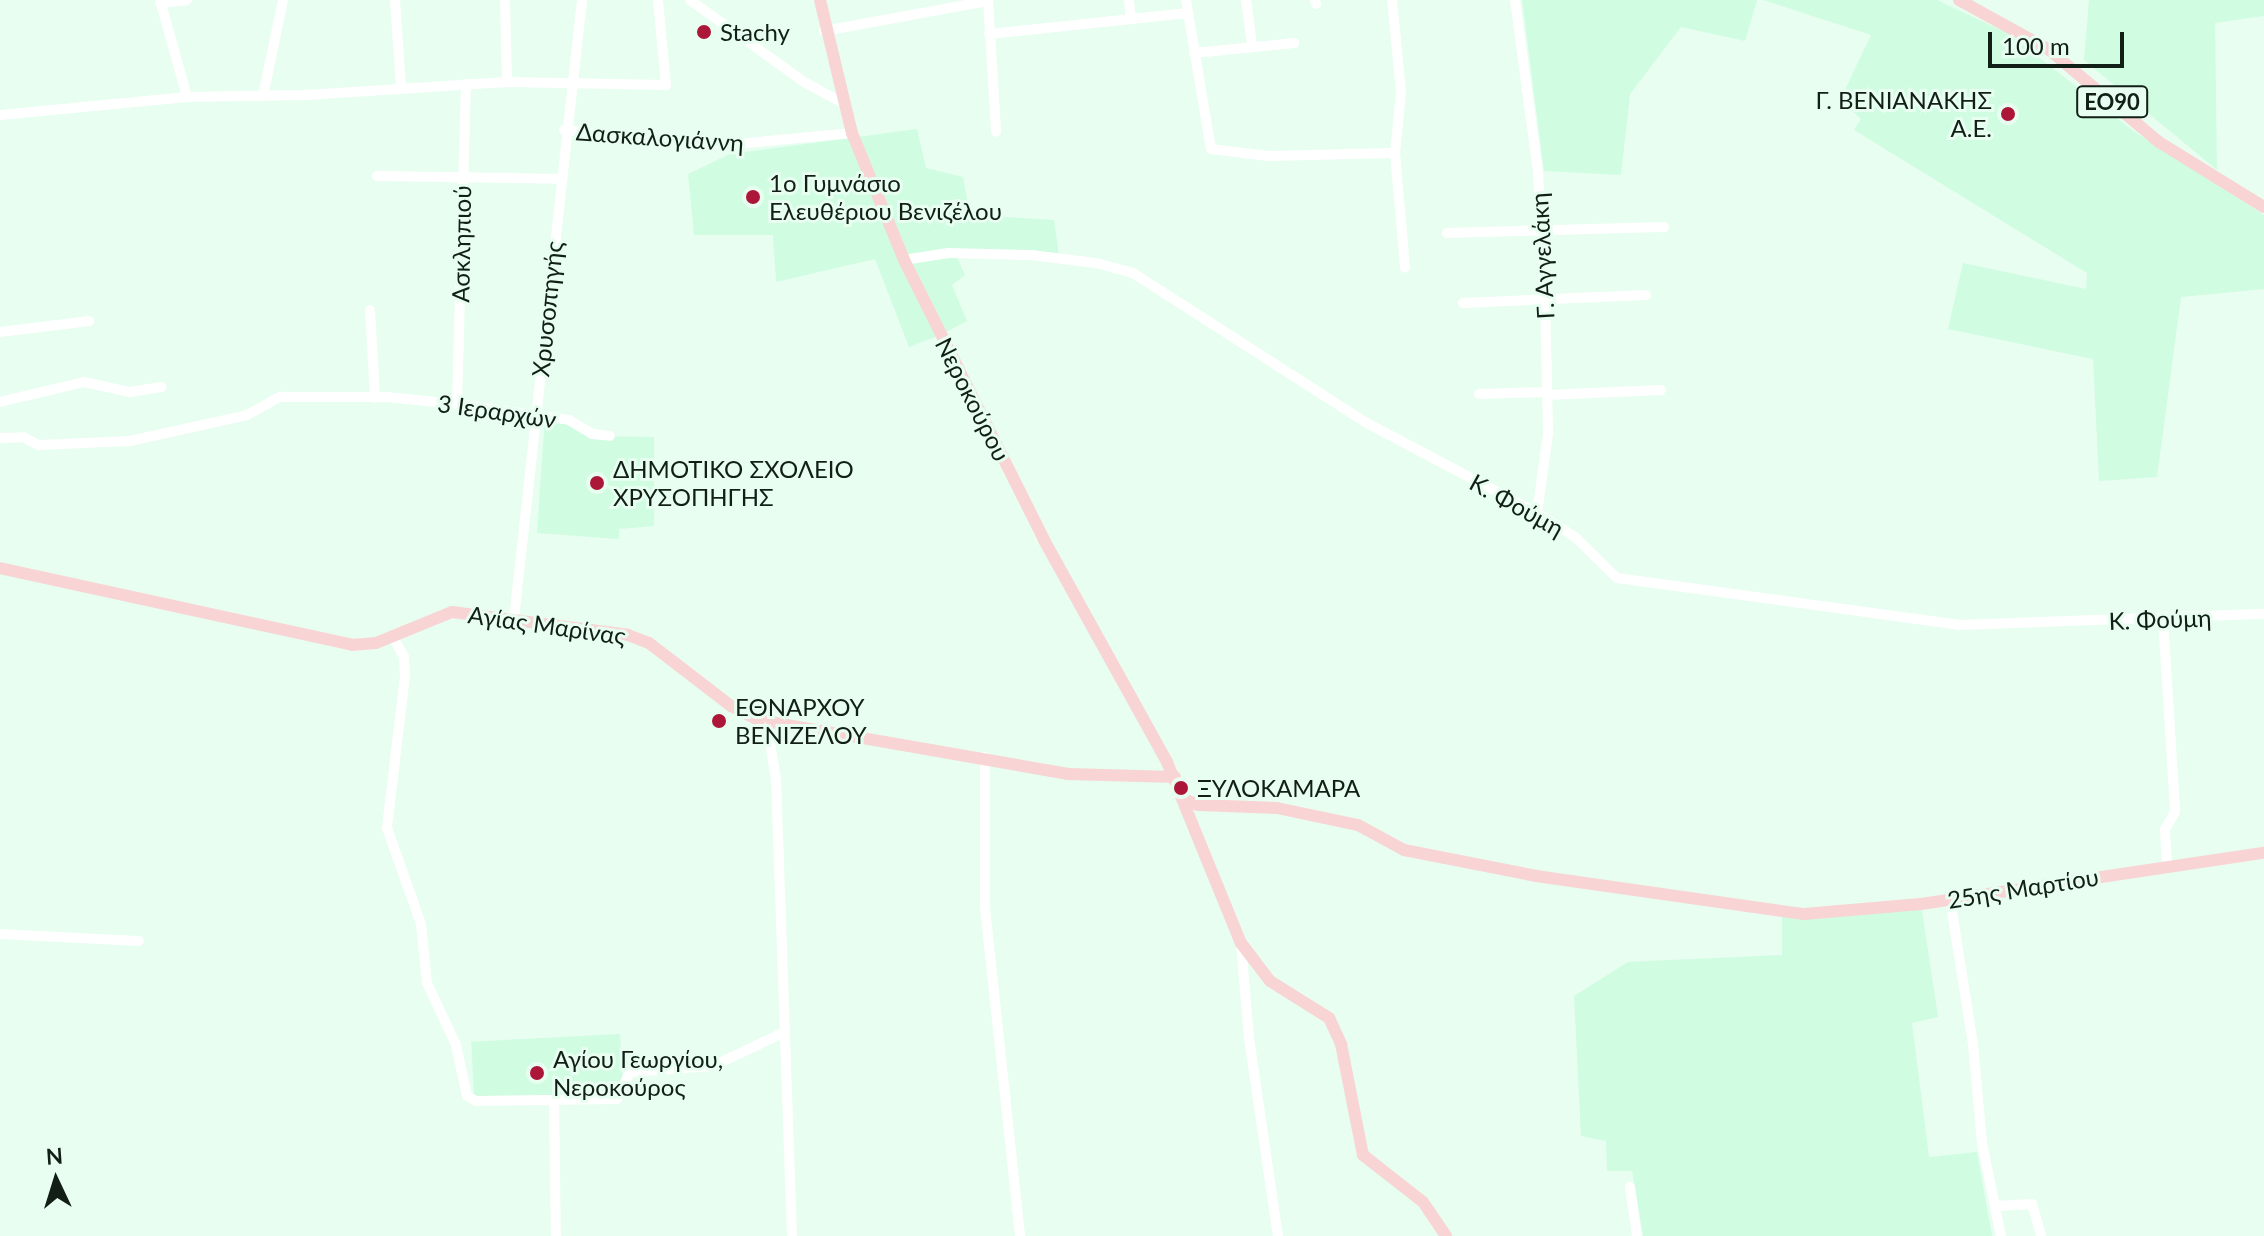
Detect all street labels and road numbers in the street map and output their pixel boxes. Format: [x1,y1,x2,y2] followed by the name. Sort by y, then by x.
[2076,84,2148,120] road number: ΕΟ90
[575,117,745,157] street label: Δασκαλογιάννη
[446,185,476,303] street label: Ασκληπιού
[1524,192,1560,320] street label: Γ. Αγγελάκη
[526,240,568,378] street label: Χρυσοπηγής
[930,332,1016,466] street label: Νεροκούρου
[436,388,558,434] street label: 3 Ιεραρχών
[1465,467,1569,543] street label: Κ. Φούμη
[466,600,628,650] street label: Αγίας Μαρίνας
[2108,603,2212,635] street label: Κ. Φούμη
[1945,862,2101,914] street label: 25ης Μαρτίου

